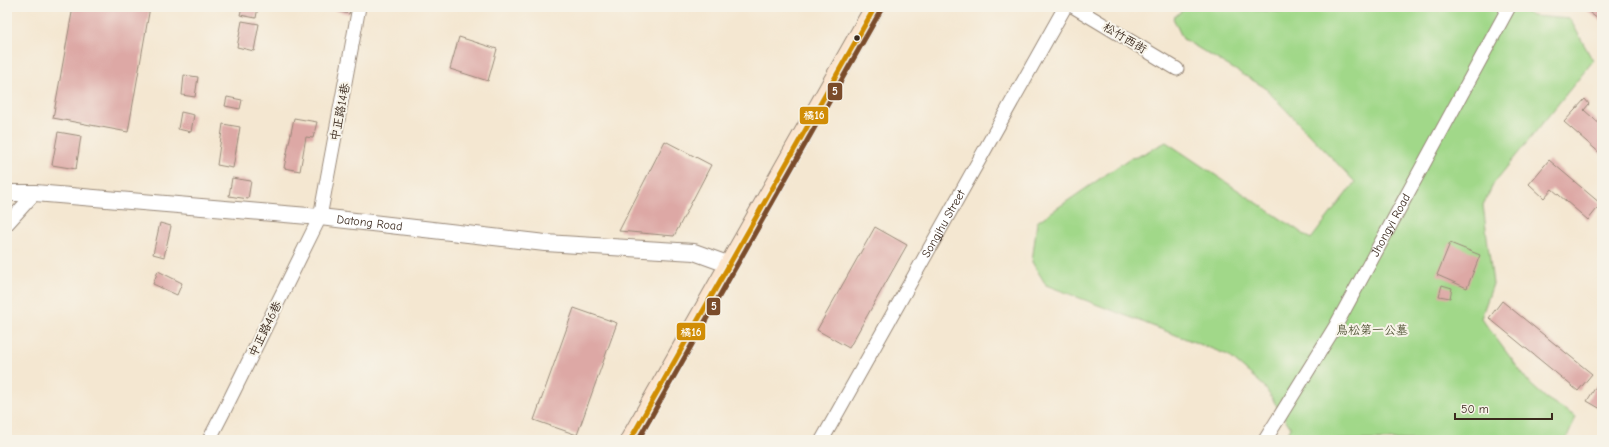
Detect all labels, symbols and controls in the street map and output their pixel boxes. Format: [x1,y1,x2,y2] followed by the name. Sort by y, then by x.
[1101,20,1149,56] street label: 松竹西街
[852,33,862,43] unlabelled marker
[328,82,352,142] street label: 中正路14巷
[827,82,843,101] line badge: 5
[832,85,838,98] text: 5
[799,106,829,125] line badge: 橘16
[803,109,825,122] text: 橘16
[919,187,968,260] street label: Songjhu Street
[1368,191,1413,259] street label: Jhongyi Road
[336,212,403,233] street label: Datong Road
[706,297,721,316] line badge: 5
[245,299,285,359] street label: 中正路46巷
[711,300,717,313] text: 5
[676,322,706,341] line badge: 橘16
[1336,323,1408,337] park label: 鳥松第一公墓
[680,326,702,339] text: 橘16
[1455,395,1552,421] scale bar
[1461,402,1489,416] text: 50 m

